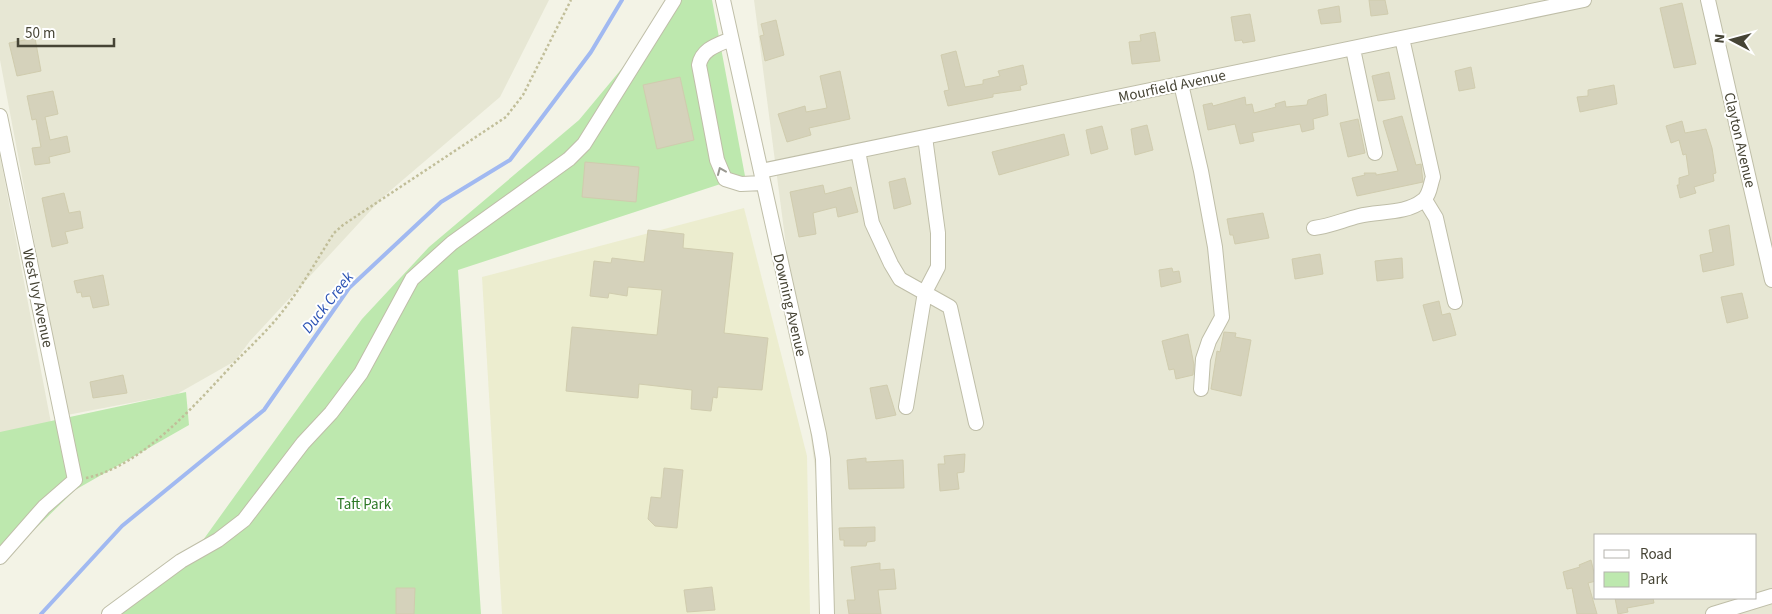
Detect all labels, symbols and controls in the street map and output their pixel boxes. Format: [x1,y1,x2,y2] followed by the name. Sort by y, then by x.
[18,15,114,47] scale bar
[1707,15,1757,65] north arrow
[25,23,55,44] text: 50 m
[1710,33,1730,44] text: N
[1116,65,1228,108] street label: Mourfield Avenue
[1718,90,1761,190] street label: Clayton Avenue
[717,167,727,175] one-way arrow
[17,247,58,349] street label: West Ivy Avenue
[767,252,812,359] street label: Downing Avenue
[297,267,359,338] water label: Duck Creek
[337,494,392,515] park label: Taft Park
[1594,534,1757,599] legend
[1640,544,1672,565] text: Road
[1640,569,1669,590] text: Park

